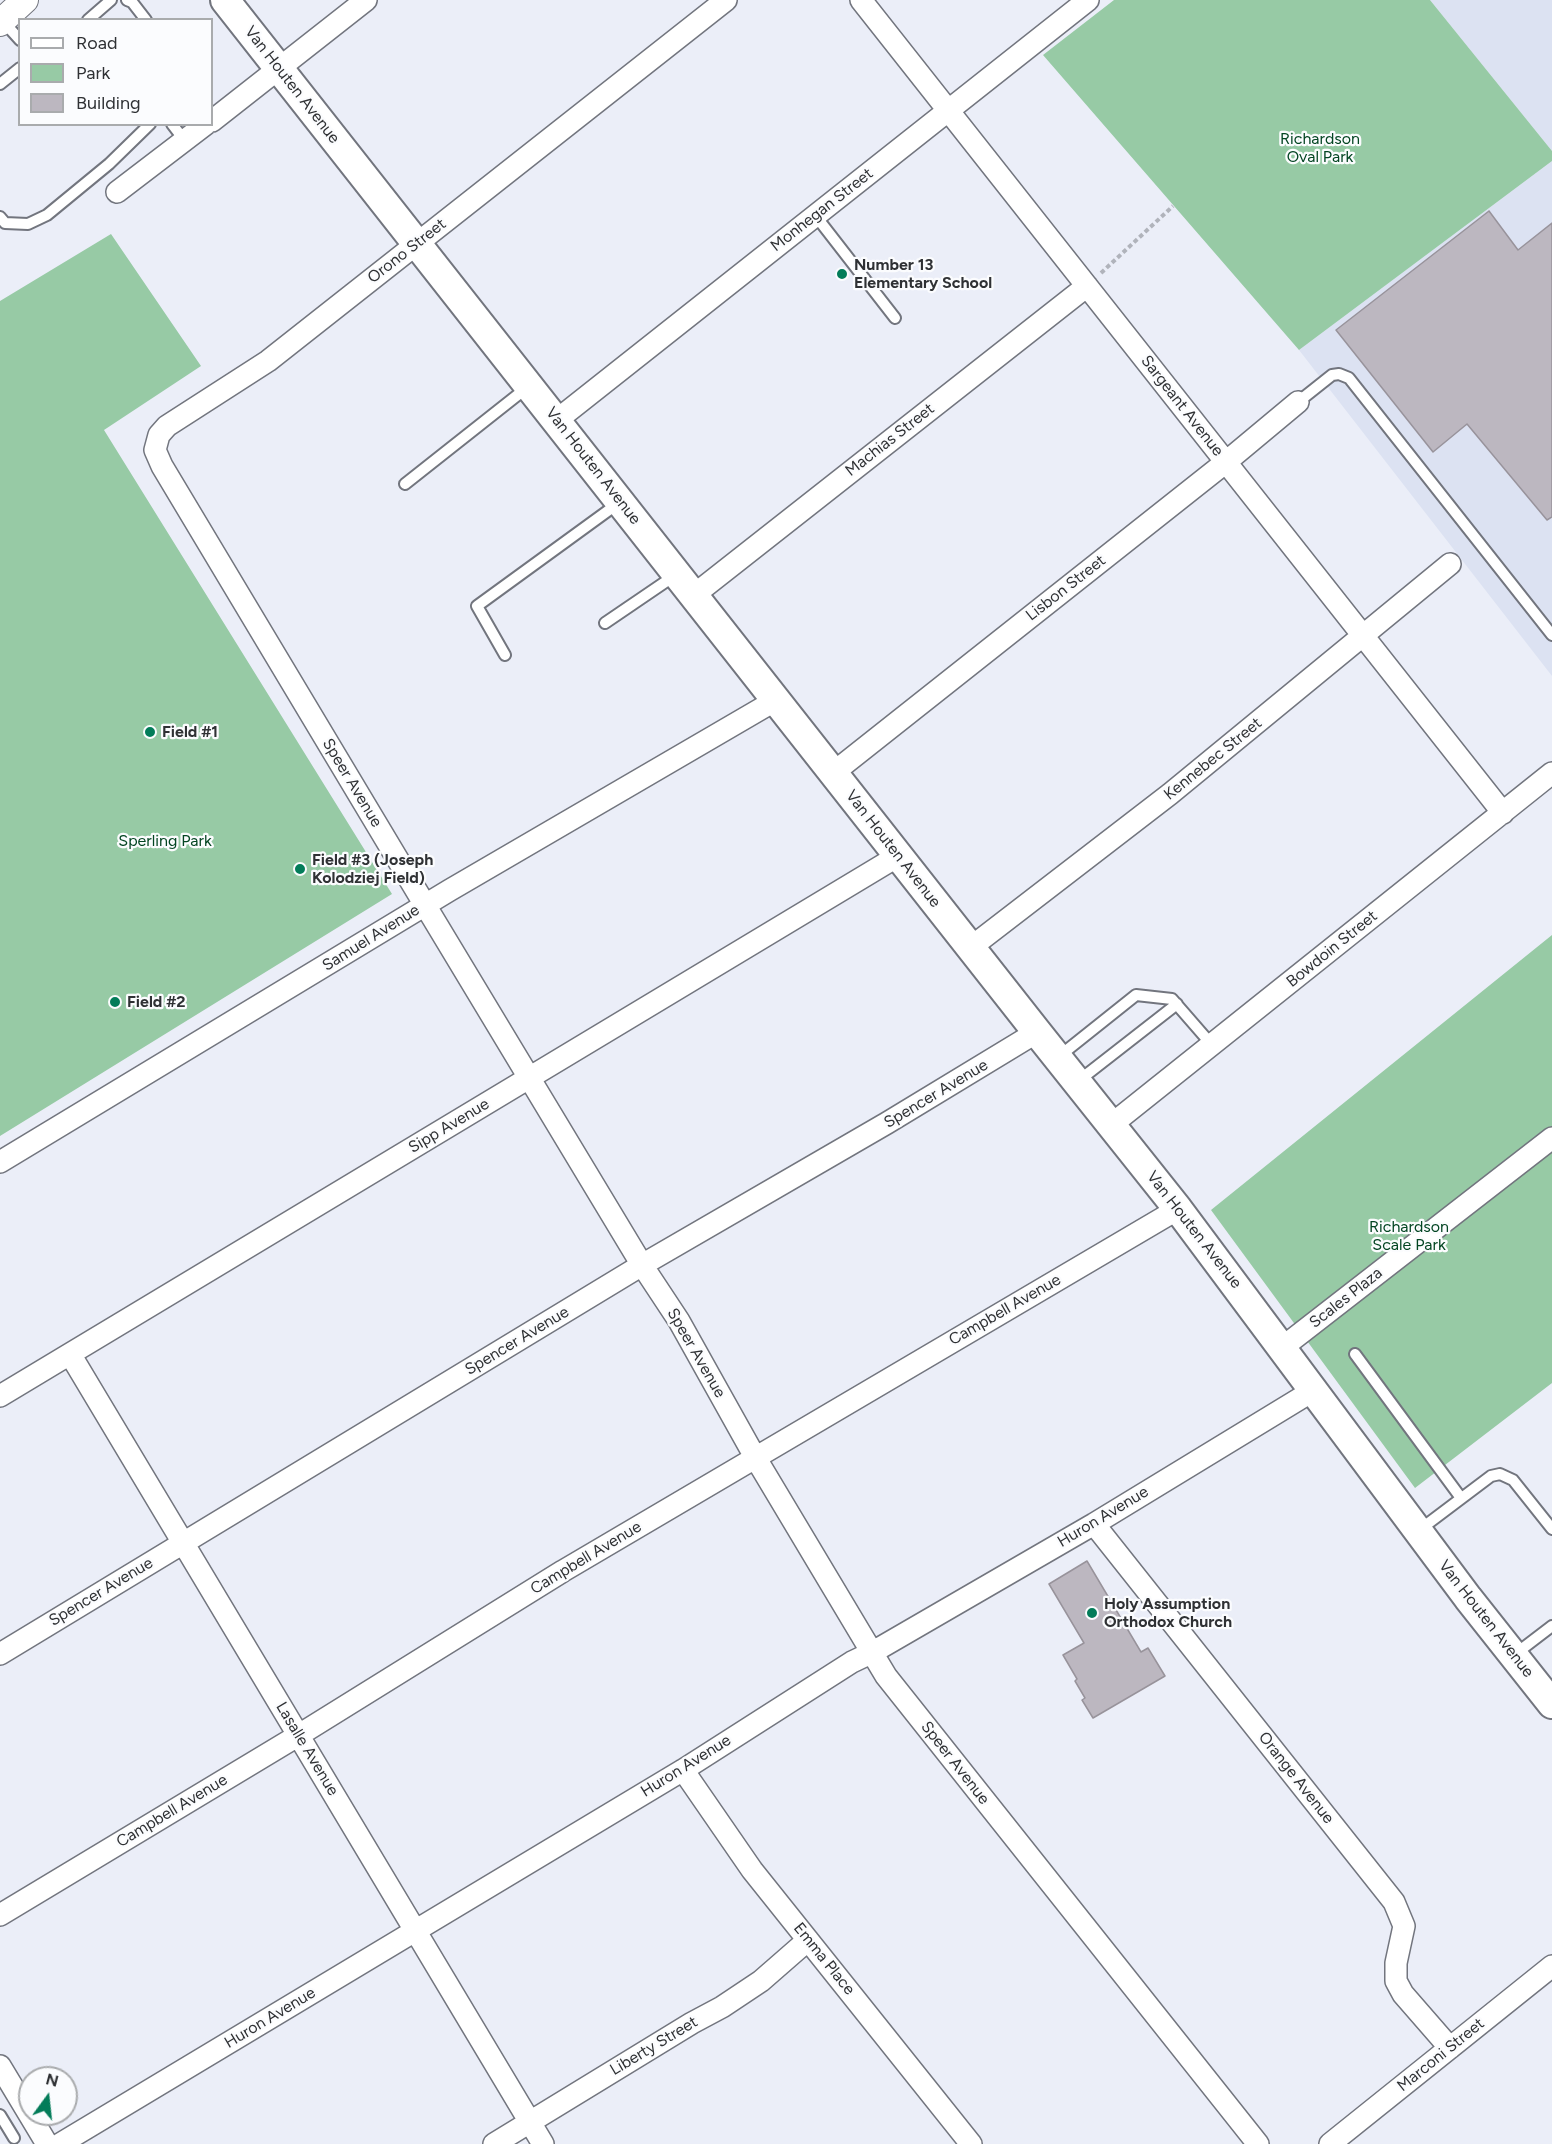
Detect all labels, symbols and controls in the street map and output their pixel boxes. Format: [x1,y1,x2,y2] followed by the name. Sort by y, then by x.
[18,18,213,126] legend
[240,23,344,147] street label: Van Houten Avenue
[76,32,117,54] text: Road
[76,62,110,84] text: Park
[76,92,141,114] text: Building
[1280,129,1360,167] park label: Richardson Oval Park
[767,164,877,256] street label: Monhegan Street
[364,214,450,288] street label: Orono Street
[854,255,992,293] place label: Number 13 Elementary School
[835,267,849,281] marker: Number 13 Elementary School
[1137,352,1227,460] street label: Sargeant Avenue
[842,399,938,481] street label: Machias Street
[541,404,645,528] street label: Van Houten Avenue
[1022,551,1110,625] street label: Lisbon Street
[1160,714,1266,804] street label: Kennebec Street
[162,722,218,742] place label: Field #1
[143,725,157,739] marker: Field #1
[318,735,386,831] street label: Speer Avenue
[841,787,945,911] street label: Van Houten Avenue
[118,831,212,851] park label: Sperling Park
[312,850,433,888] place label: Field #3 (Joseph Kolodziej Field)
[293,862,307,876] marker: Field #3 (Joseph Kolodziej Field)
[319,900,423,976] street label: Samuel Avenue
[1283,907,1381,991] street label: Bowdoin Street
[127,992,186,1012] place label: Field #2
[108,995,122,1009] marker: Field #2
[881,1055,991,1133] street label: Spencer Avenue
[405,1094,493,1158] street label: Sipp Avenue
[1142,1168,1246,1292] street label: Van Houten Avenue
[1369,1217,1449,1255] park label: Richardson Scale Park
[1306,1264,1386,1332] street label: Scales Plaza
[946,1270,1064,1350] street label: Campbell Avenue
[462,1302,572,1380] street label: Spencer Avenue
[663,1305,729,1401] street label: Speer Avenue
[1054,1482,1152,1552] street label: Huron Avenue
[527,1517,645,1599] street label: Campbell Avenue
[46,1553,156,1631] street label: Spencer Avenue
[1434,1557,1538,1681] street label: Van Houten Avenue
[1104,1594,1232,1632] place label: Holy Assumption Orthodox Church
[1085,1606,1099,1620] marker: Holy Assumption Orthodox Church
[271,1699,343,1799] street label: Lasalle Avenue
[917,1718,993,1808] street label: Speer Avenue
[1254,1728,1338,1828] street label: Orange Avenue
[637,1731,735,1801] street label: Huron Avenue
[113,1770,231,1852] street label: Campbell Avenue
[789,1919,859,1999] street label: Emma Place
[221,1983,319,2053] street label: Huron Avenue
[607,2012,701,2080] street label: Liberty Street
[1394,2014,1488,2096] street label: Marconi Street
[18,2066,78,2126] north arrow
[44,2069,61,2091] text: N

